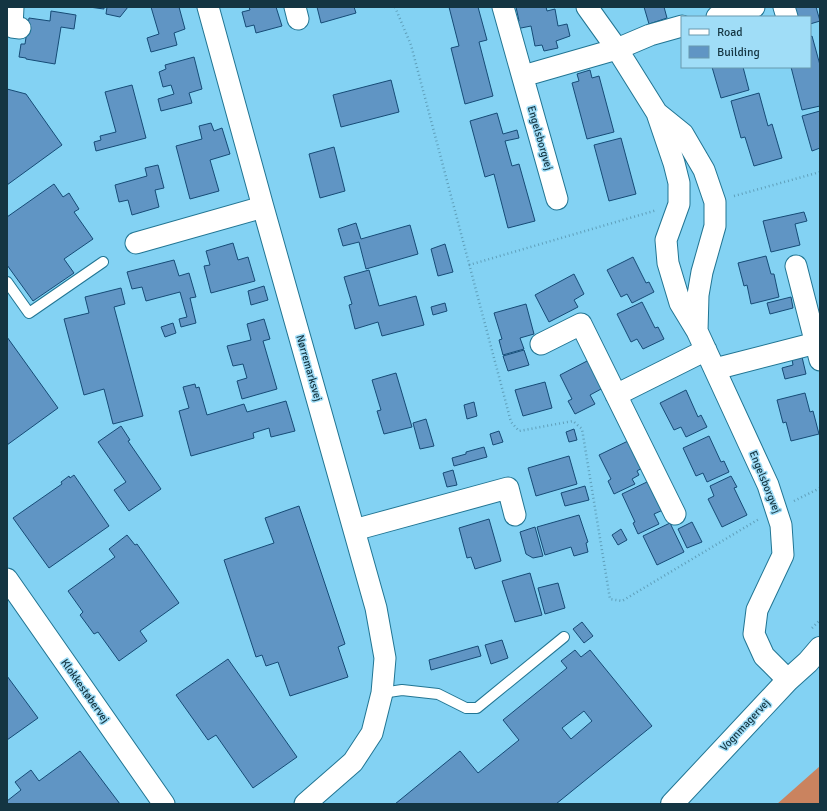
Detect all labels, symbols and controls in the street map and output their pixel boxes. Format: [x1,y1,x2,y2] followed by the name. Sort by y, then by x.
[681,16,811,68] legend
[717,25,743,40] text: Road
[717,45,760,60] text: Building
[525,104,555,172] street label: Engelsborgvej
[293,333,325,403] street label: Nørremarksvej
[747,449,783,515] street label: Engelsborgvej
[58,657,112,725] street label: Klokkestøbervej
[718,696,772,754] street label: Vognmagervej

